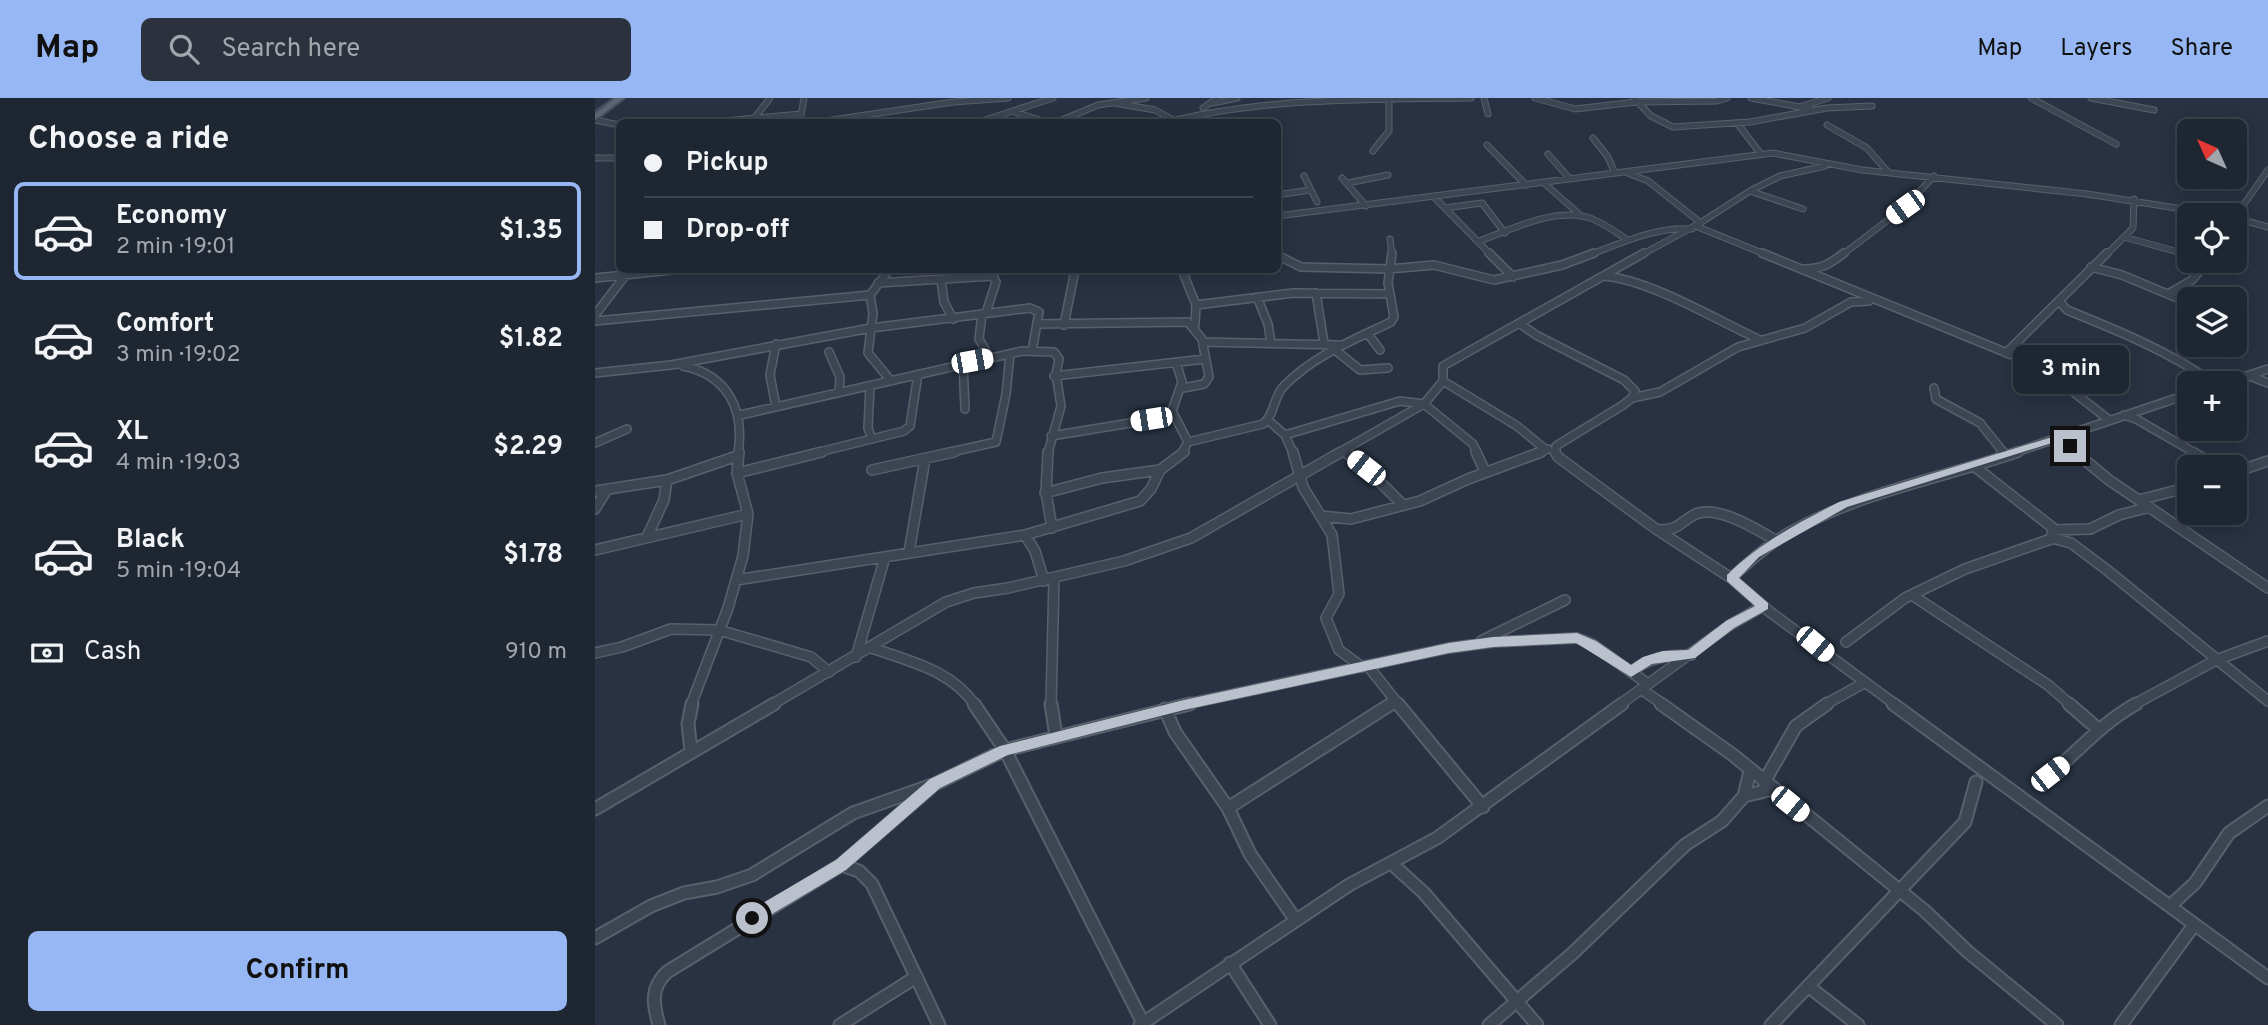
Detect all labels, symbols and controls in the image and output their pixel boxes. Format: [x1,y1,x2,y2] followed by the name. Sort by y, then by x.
[141,18,631,81] search box
[35,28,99,70] text: Map
[165,30,203,68] icon: search
[221,33,360,66] text: Search here
[1977,34,2022,64] text: Map
[2060,34,2132,64] text: Layers
[2170,34,2233,64] text: Share
[2177,119,2247,189] north arrow
[2177,119,2247,525] map controls
[28,120,229,160] text: Choose a ride
[686,147,769,180] text: Pickup
[1882,186,1929,228] car
[32,200,95,263] icon: car
[116,200,227,233] text: Economy
[2177,203,2247,273] button: locate
[686,214,789,247] text: Drop-off
[499,215,563,248] text: $1.35
[116,233,235,262] text: 2 min · 19:01
[2177,287,2247,357] button: layers
[32,308,95,371] icon: car
[116,308,214,341] text: Comfort
[499,323,563,356] text: $1.82
[116,341,241,370] text: 3 min · 19:02
[2012,344,2128,394] callout: 3 min
[950,347,995,375] car
[2041,355,2101,384] text: 3 min
[2177,371,2247,441] button: +
[1129,405,1174,433] car
[32,416,95,479] icon: car
[116,416,148,449] text: XL
[2054,430,2086,462] route end
[493,431,563,464] text: $2.29
[1343,447,1390,489] car
[116,449,241,478] text: 4 min · 19:03
[2177,455,2247,525] button: −
[32,524,95,587] icon: car
[116,524,185,557] text: Black
[503,539,563,572] text: $1.78
[116,557,241,586] text: 5 min · 19:04
[1793,622,1838,666] car
[28,634,66,672] icon: cash
[84,636,141,669] text: Cash
[505,638,567,667] text: 910 m
[2027,753,2074,795] car
[1768,783,1813,825] car
[736,902,768,934] route start
[28,931,567,1011] button: Confirm

